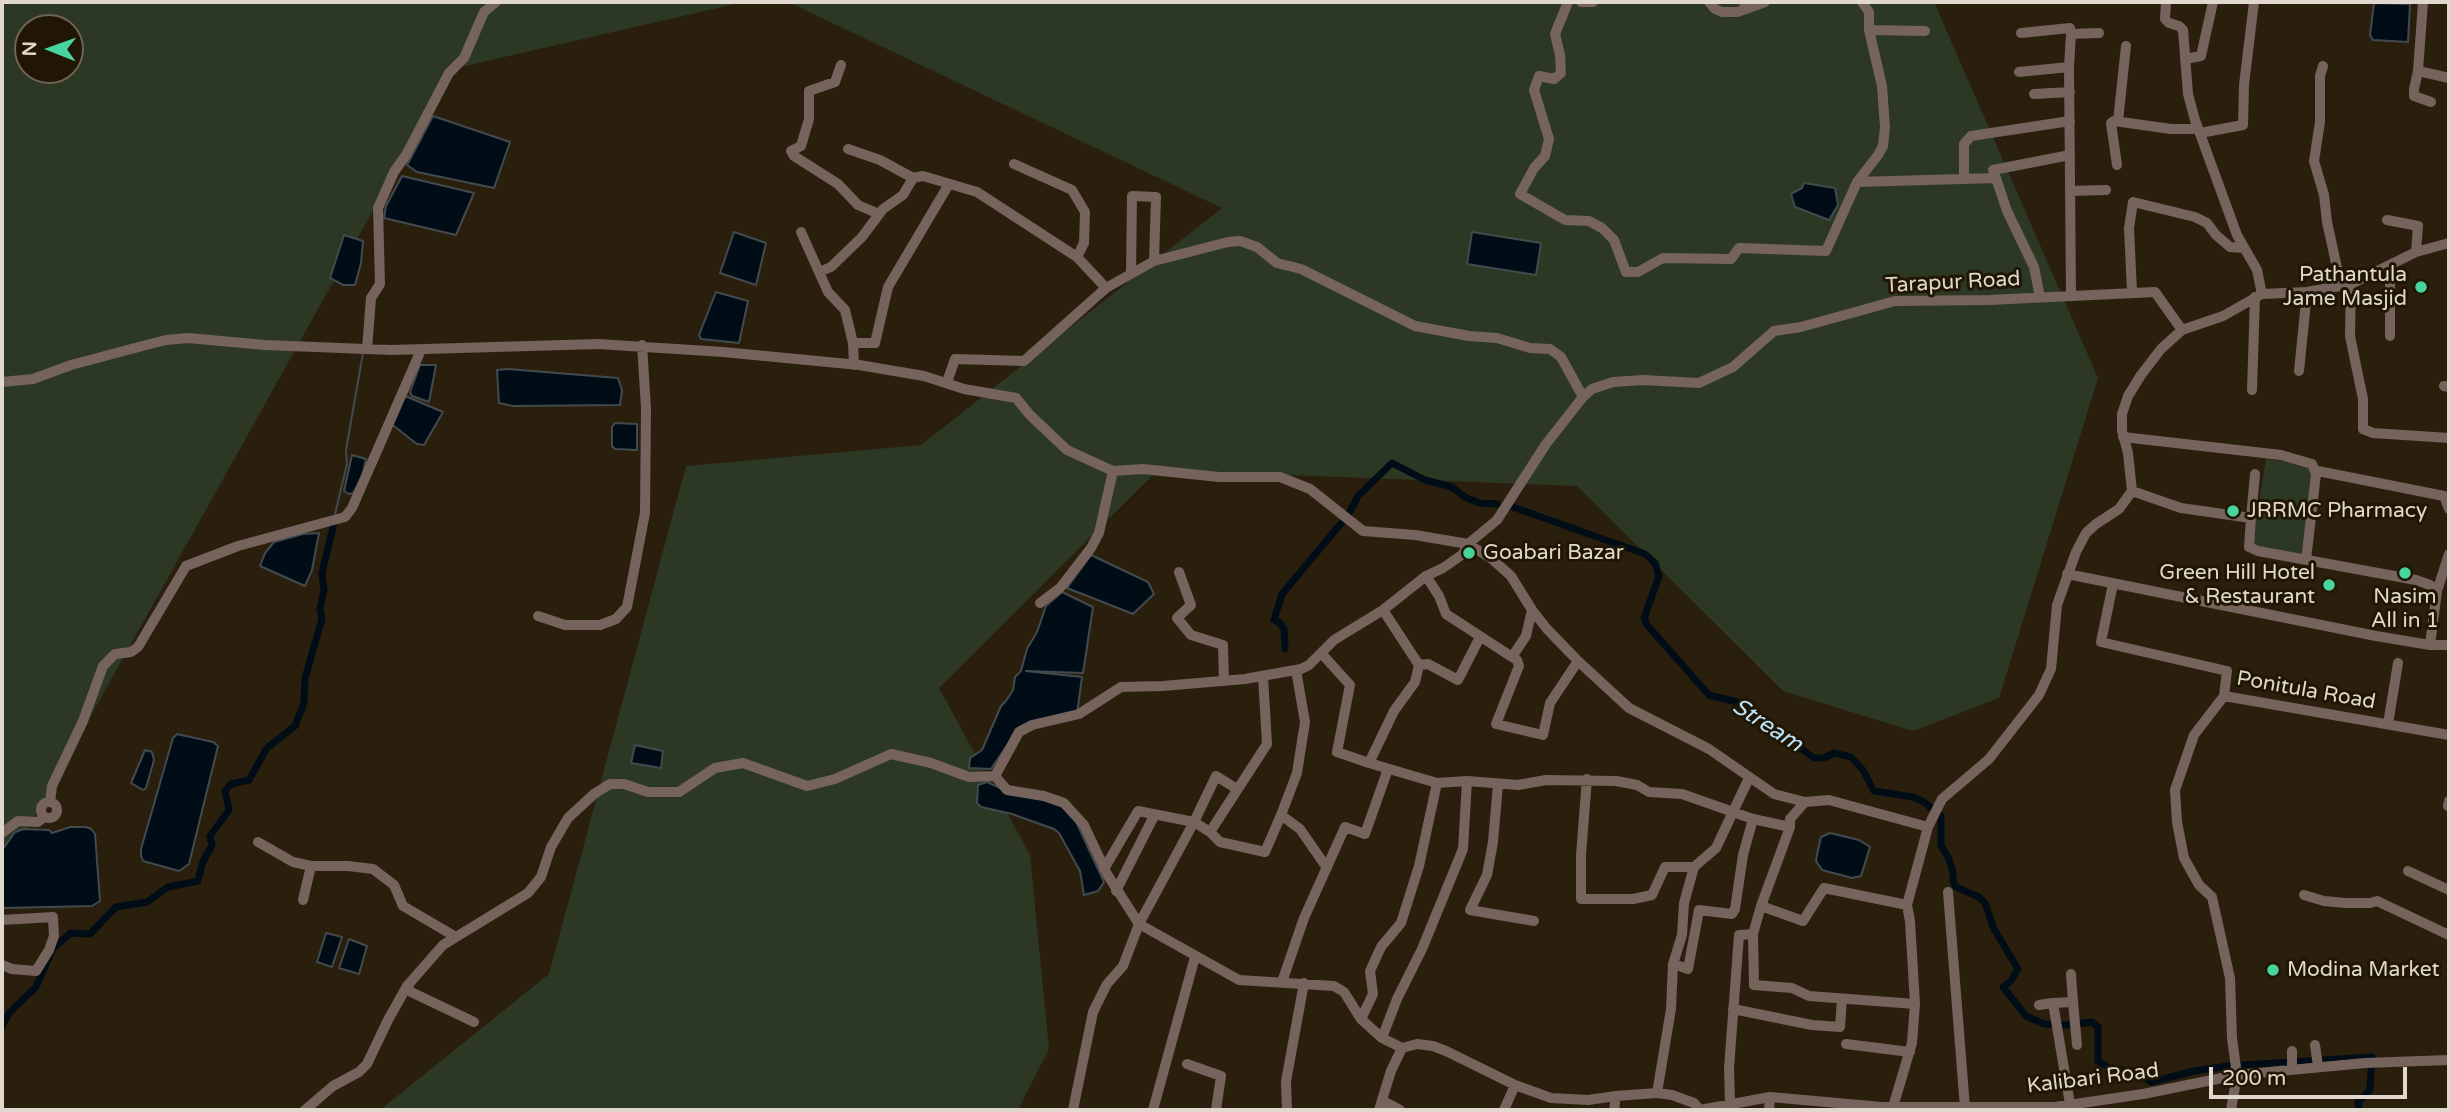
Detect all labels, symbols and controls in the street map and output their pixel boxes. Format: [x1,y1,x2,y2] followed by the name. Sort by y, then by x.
[14,14,84,84] north arrow
[19,41,41,56] text: N
[2283,262,2407,312] place label: Pathantula Jame Masjid
[1885,267,2021,299] street label: Tarapur Road
[2413,279,2429,295] marker: Pathantula Jame Masjid
[2247,498,2427,524] place label: JRRMC Pharmacy
[2225,503,2241,519] marker: JRRMC Pharmacy
[1483,540,1624,566] place label: Goabari Bazar
[1461,545,1477,561] marker: Goabari Bazar
[2159,560,2315,610] place label: Green Hill Hotel & Restaurant
[2397,565,2413,581] marker: Nasim All in 1
[2321,577,2337,593] marker: Green Hill Hotel & Restaurant
[2371,584,2439,634] place label: Nasim All in 1
[2235,666,2377,716] street label: Ponitula Road
[1727,693,1807,759] water label: Stream
[2287,957,2440,983] place label: Modina Market
[2265,962,2281,978] marker: Modina Market
[2213,1052,2411,1096] scale bar
[2026,1058,2160,1100] street label: Kalibari Road
[2222,1066,2286,1091] text: 200 m

